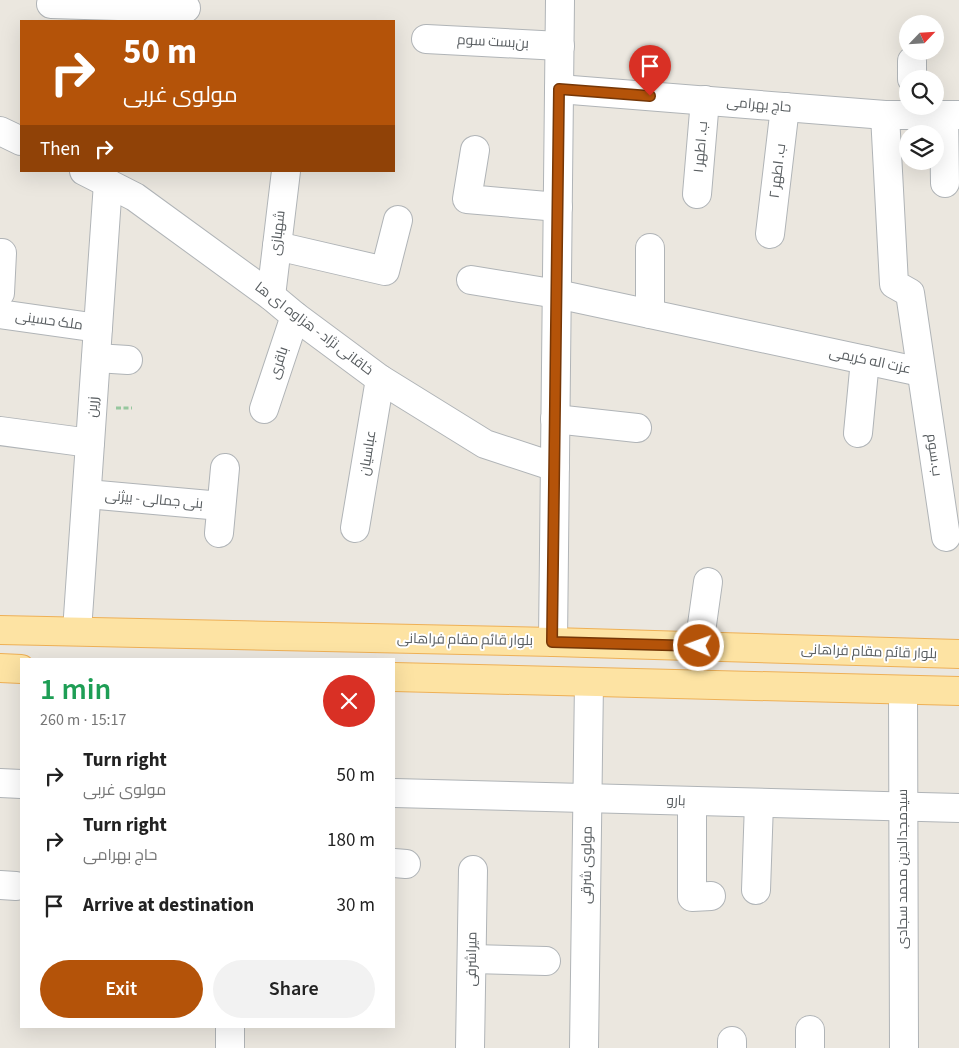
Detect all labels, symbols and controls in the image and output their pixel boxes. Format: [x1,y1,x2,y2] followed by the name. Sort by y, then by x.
[899,15,944,60] north arrow
[899,15,944,170] map controls
[123,27,197,77] text: 50 m
[457,30,529,54] street label: بن‌بست سوم
[40,40,105,105] icon: right
[629,45,671,96] pin
[636,52,664,80] icon: arrive
[899,70,944,115] button: search
[123,79,238,111] text: مولوی غربی
[726,92,792,118] street label: حاج بهرامی
[689,120,713,174] street label: ب. اطهر ۱
[899,125,944,170] button: layers
[90,135,118,163] icon: right
[40,136,80,163] text: Then
[765,142,791,200] street label: ب. اطهر ۲
[265,209,291,257] street label: شهبازی
[250,278,378,380] street label: خاقانی نژاد - هزاوه ای ها
[14,306,84,336] street label: ملک حسینی
[827,343,913,379] street label: عزت اله کریمی
[264,344,294,382] street label: باقری
[82,396,104,418] street label: زرین
[355,429,381,477] street label: عباسیان
[921,432,947,478] street label: ب.سوم
[104,486,204,514] street label: بنی جمالی - بیژنی
[672,619,724,671] position arrow
[397,629,533,651] street label: بلوار قائم مقام فراهانی
[801,640,937,664] street label: بلوار قائم مقام فراهانی
[40,668,111,711] text: 1 min
[323,675,375,727] button: close
[40,709,127,731] text: 260 m · 15:17
[83,747,167,774] text: Turn right
[40,762,68,790] icon: right
[337,762,375,789] text: 50 m
[83,779,166,801] text: مولوی غربی
[893,789,913,949] street label: سیدمجدالدین محمد سجادی
[666,791,686,811] street label: بارو
[83,812,167,839] text: Turn right
[576,826,598,904] street label: مولوی شرقی
[40,827,68,855] icon: right
[327,827,375,854] text: 180 m
[83,844,157,866] text: حاج بهرامی
[40,892,68,920] icon: arrive
[83,892,254,919] text: Arrive at destination
[337,892,375,919] text: 30 m
[462,931,482,987] street label: میراشرفی
[40,960,203,1018] button: Exit
[213,960,375,1018] button: Share

